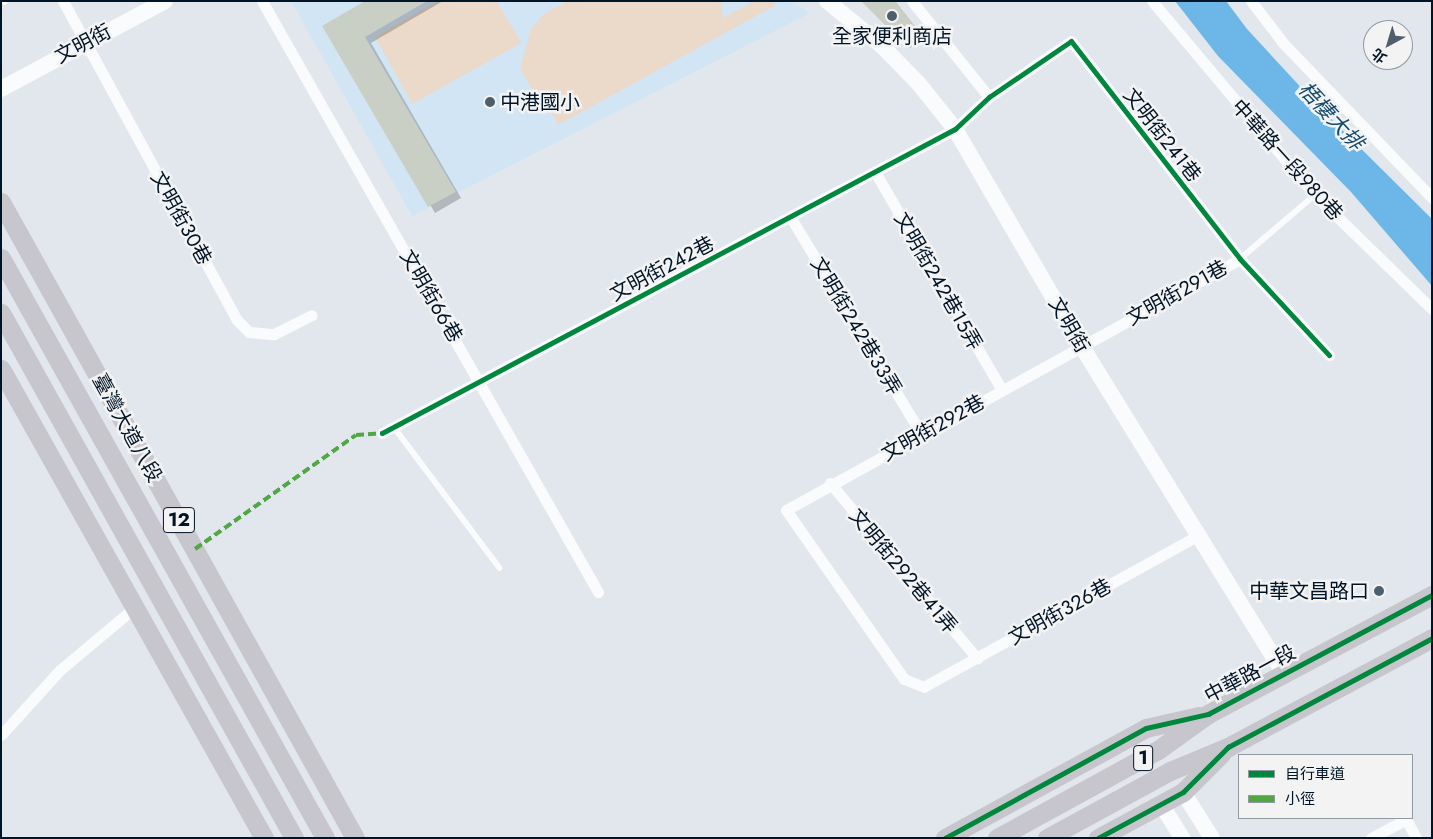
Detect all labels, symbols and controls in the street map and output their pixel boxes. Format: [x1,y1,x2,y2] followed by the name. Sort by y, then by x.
[886,10,898,22] marker: 全家便利商店
[51,19,115,69] street label: 文明街
[1363,20,1413,70] north arrow
[832,24,952,48] place label: 全家便利商店
[1367,44,1391,68] text: 北
[1293,77,1369,155] water label: 梧棲大排
[1118,83,1206,187] street label: 文明街241巷
[500,90,580,114] place label: 中港國小
[1226,95,1348,225] street label: 中華路一段980巷
[484,96,496,108] marker: 中港國小
[146,167,216,269] street label: 文明街30巷
[889,208,987,354] street label: 文明街242巷15弄
[606,232,718,306] street label: 文明街242巷
[395,245,467,347] street label: 文明街66巷
[805,253,907,399] street label: 文明街242巷33弄
[1122,255,1232,331] street label: 文明街291巷
[1044,293,1094,357] street label: 文明街
[87,370,167,486] street label: 臺灣大道八段
[877,390,989,466] street label: 文明街292巷
[163,504,195,536] road number: 12
[844,504,962,638] street label: 文明街292巷41弄
[1004,574,1116,650] street label: 文明街326巷
[1249,579,1369,603] place label: 中華文昌路口
[1373,585,1385,597] marker: 中華文昌路口
[1200,640,1300,708] street label: 中華路一段
[1133,741,1153,774] road number: 1
[1238,754,1413,819] legend
[1285,763,1345,785] text: 自行車道
[1285,788,1315,810] text: 小徑

